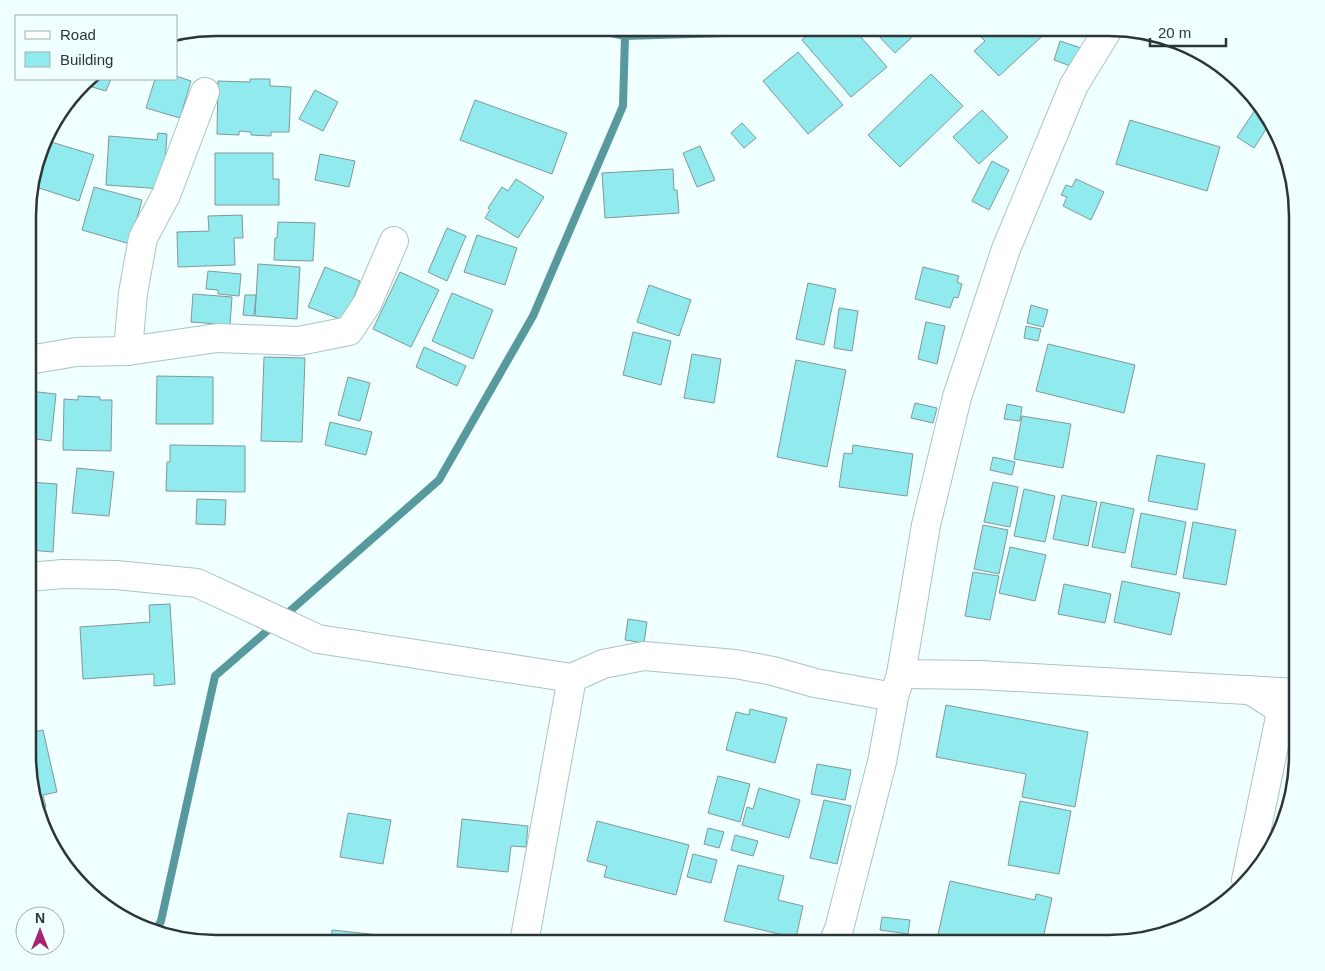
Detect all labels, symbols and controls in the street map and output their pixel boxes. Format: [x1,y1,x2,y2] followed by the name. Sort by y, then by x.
[15,15,178,80] legend
[1150,15,1226,47] scale bar
[1158,24,1191,41] text: 20 m
[60,26,96,43] text: Road
[60,51,113,68] text: Building
[15,906,65,956] north arrow
[35,910,45,926] text: N

